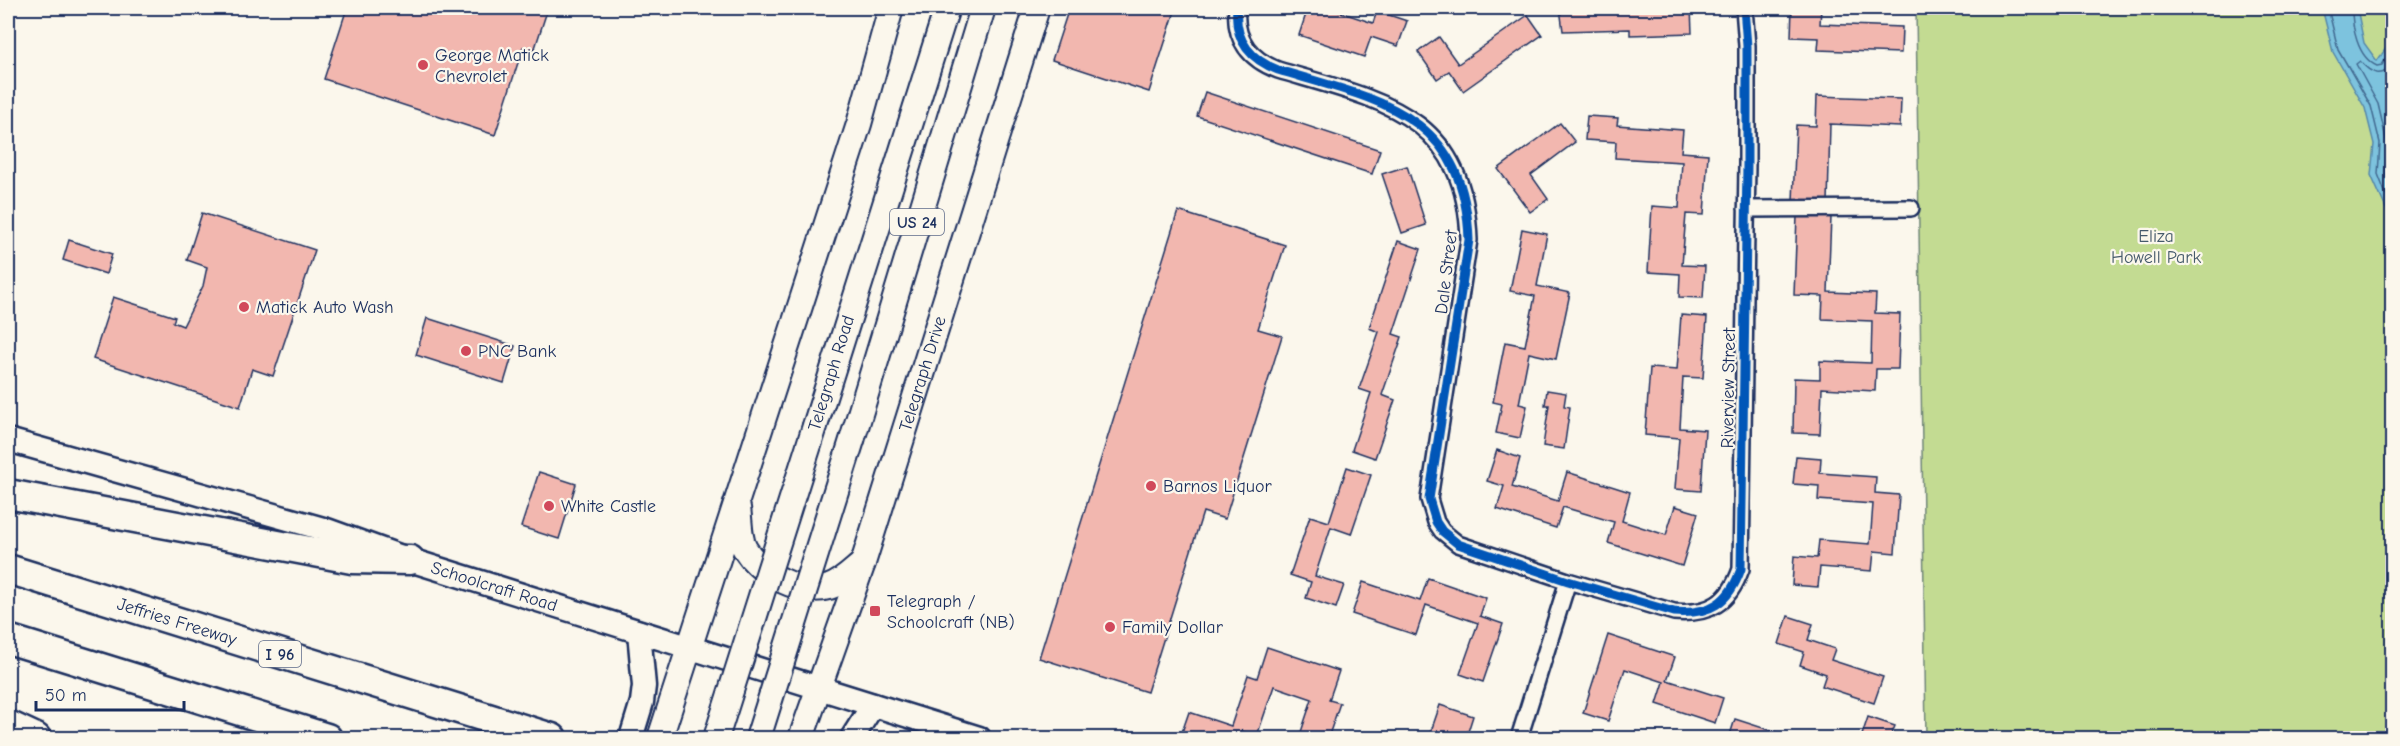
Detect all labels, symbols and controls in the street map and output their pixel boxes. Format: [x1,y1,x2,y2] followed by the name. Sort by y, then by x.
[435,45,549,87] place label: George Matick Chevrolet
[416,58,430,72] marker: George Matick Chevrolet
[890,209,944,235] road number: US 24
[2111,226,2201,268] park label: Eliza Howell Park
[1431,228,1462,315] street label: Dale Street
[256,297,394,318] place label: Matick Auto Wash
[237,300,251,314] marker: Matick Auto Wash
[804,313,859,433] street label: Telegraph Road
[895,314,951,434] street label: Telegraph Drive
[1717,327,1740,448] street label: Riverview Street
[478,341,556,362] place label: PNC Bank
[459,344,473,358] marker: PNC Bank
[1163,476,1273,497] place label: Barnos Liquor
[1144,479,1158,493] marker: Barnos Liquor
[561,496,656,517] place label: White Castle
[542,499,556,513] marker: White Castle
[428,557,560,616] street label: Schoolcraft Road
[887,591,1015,633] place label: Telegraph / Schoolcraft (NB)
[114,594,240,651] street label: Jeffries Freeway
[868,604,882,618] marker: Telegraph / Schoolcraft (NB)
[1122,617,1224,638] place label: Family Dollar
[1103,620,1117,634] marker: Family Dollar
[259,641,301,667] road number: I 96
[36,674,184,712] scale bar
[45,685,87,706] text: 50 m

